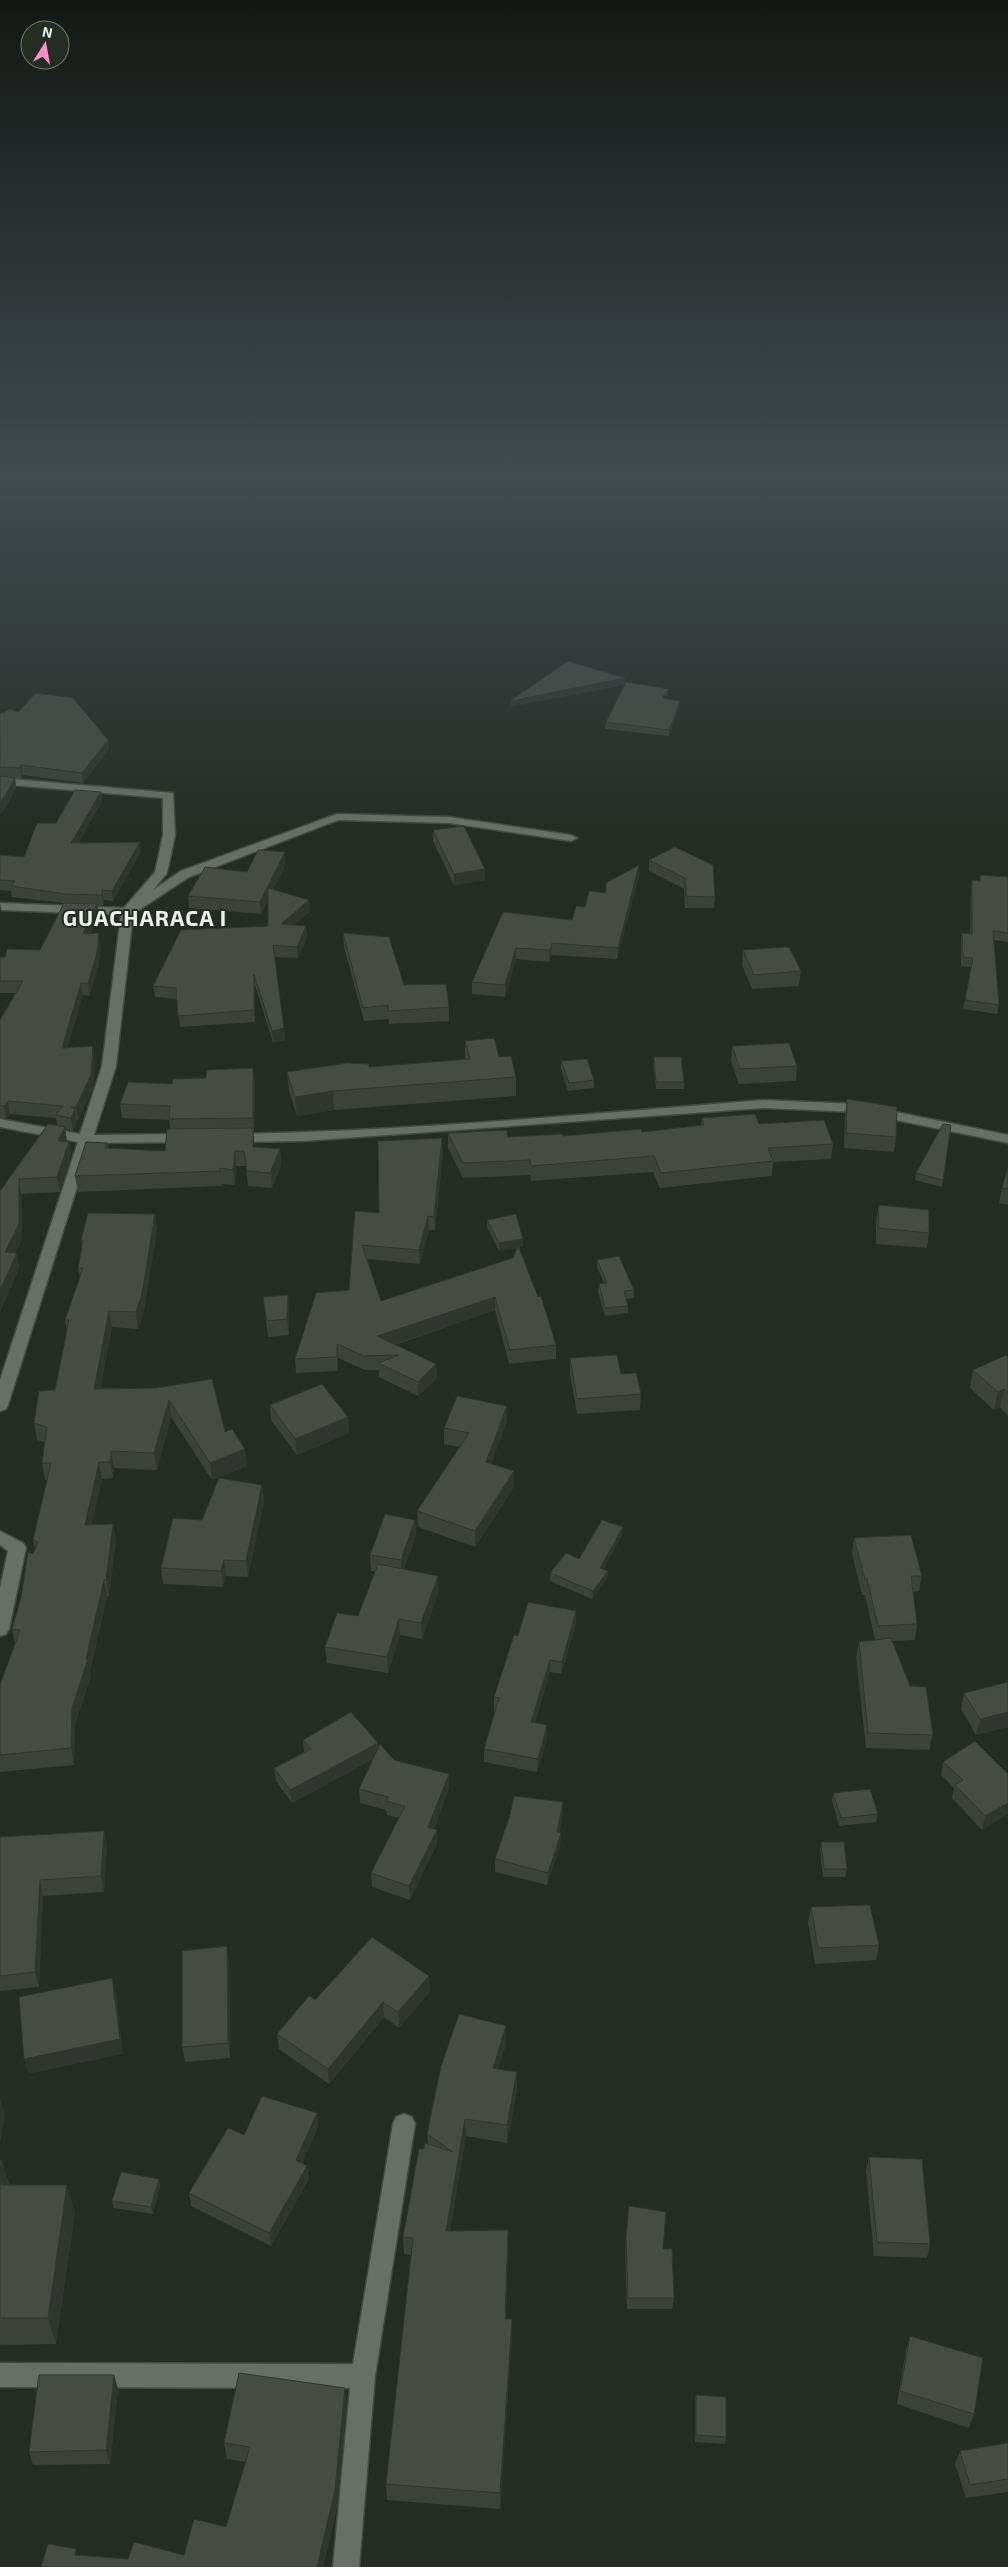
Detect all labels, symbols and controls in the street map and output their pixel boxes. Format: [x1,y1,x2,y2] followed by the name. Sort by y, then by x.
[20,20,70,70] north arrow
[41,22,54,41] text: N
[63,904,227,930] district label: GUACHARACA I

